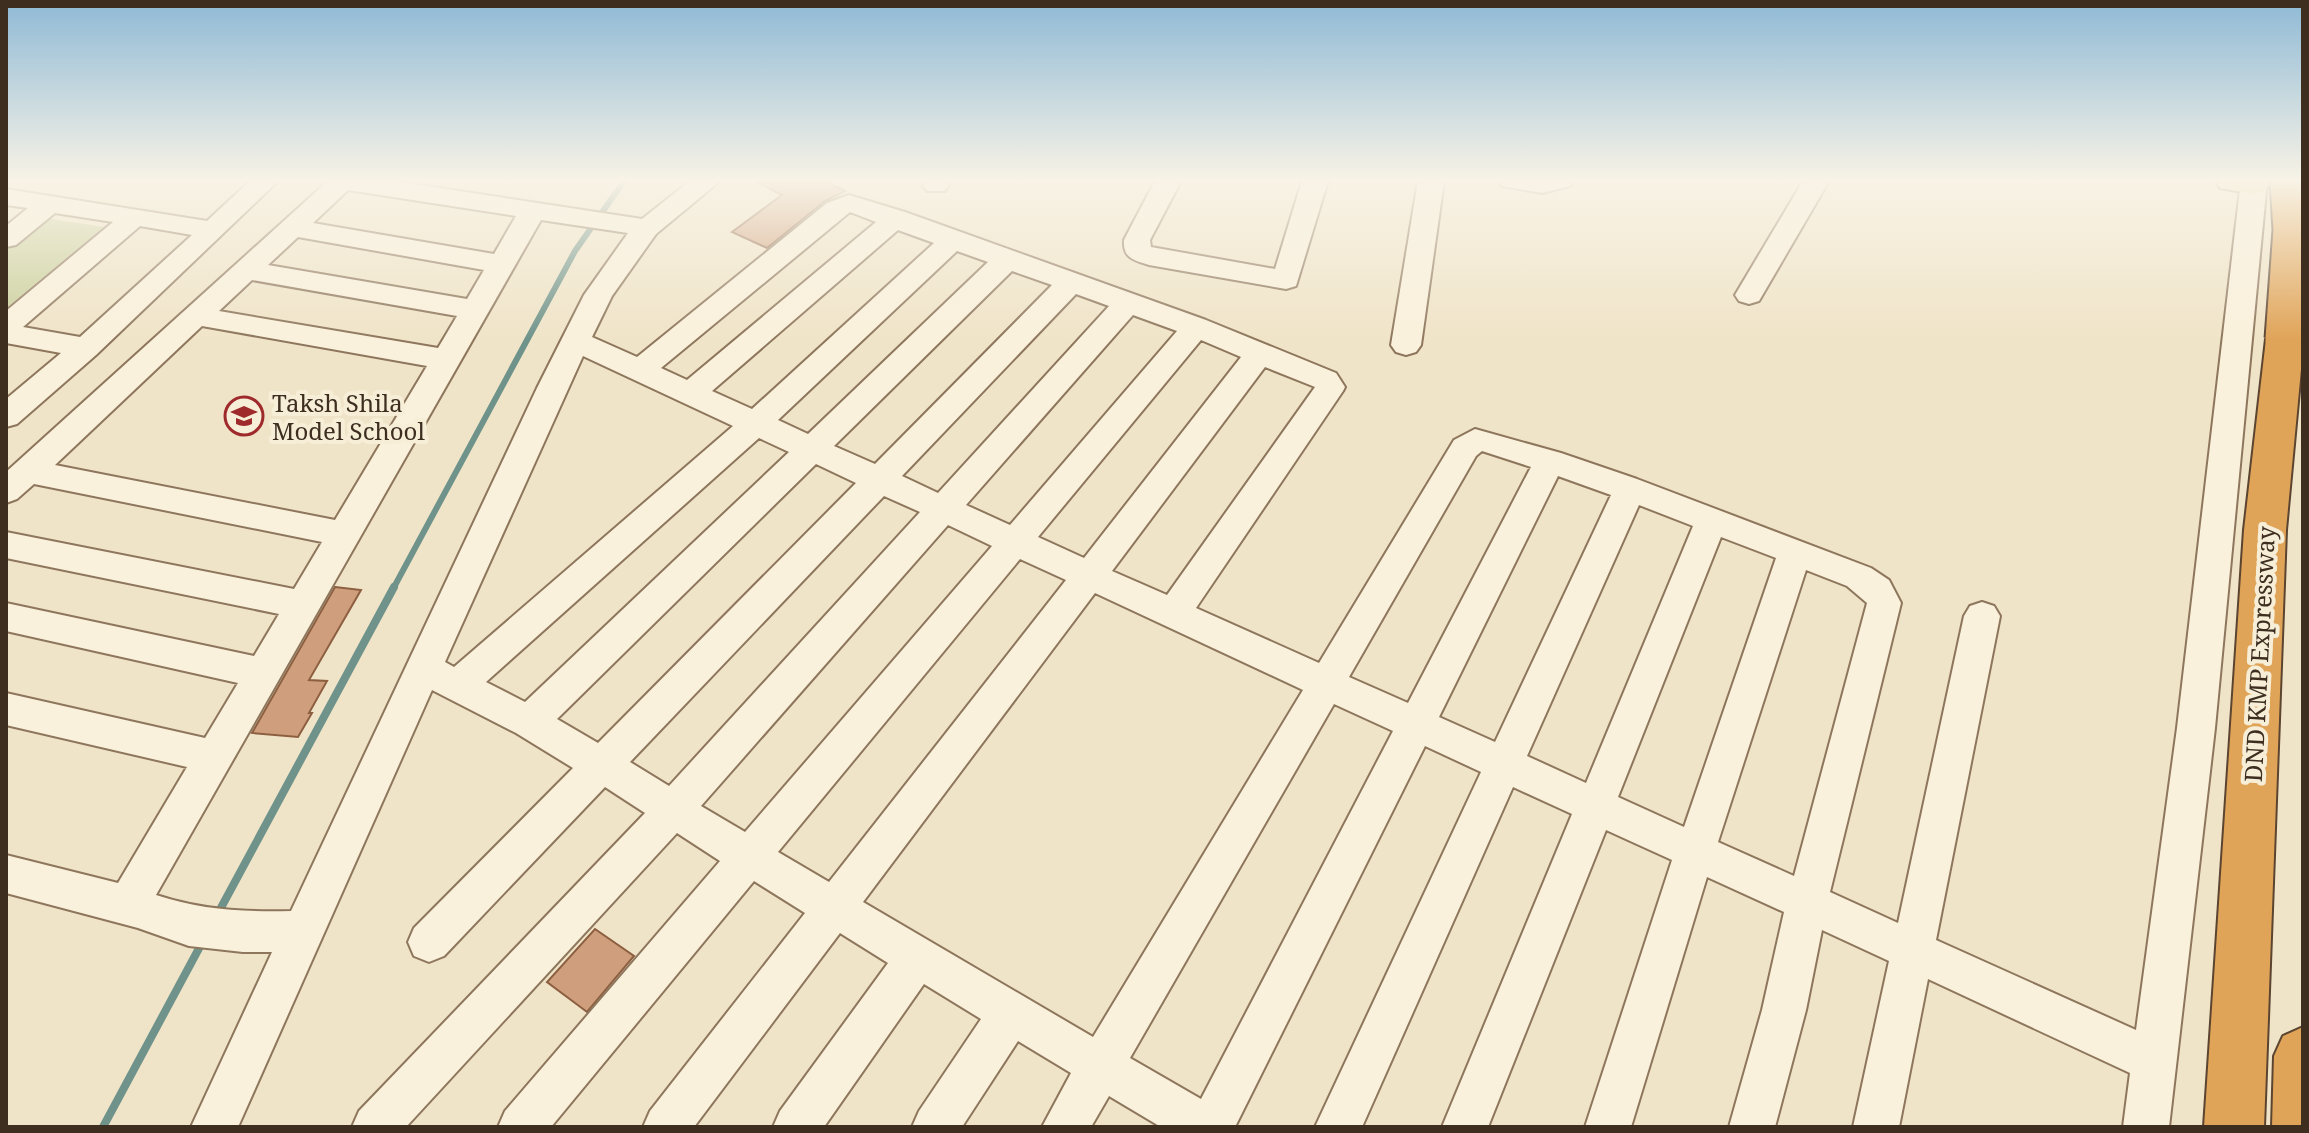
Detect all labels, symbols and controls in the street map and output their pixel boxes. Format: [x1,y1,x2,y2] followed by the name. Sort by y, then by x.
[272,386,425,447] place label: Taksh Shila Model School
[223,395,265,437] school or university icon: Taksh Shila Model School
[2236,525,2282,783] street label: DND KMP Expressway

